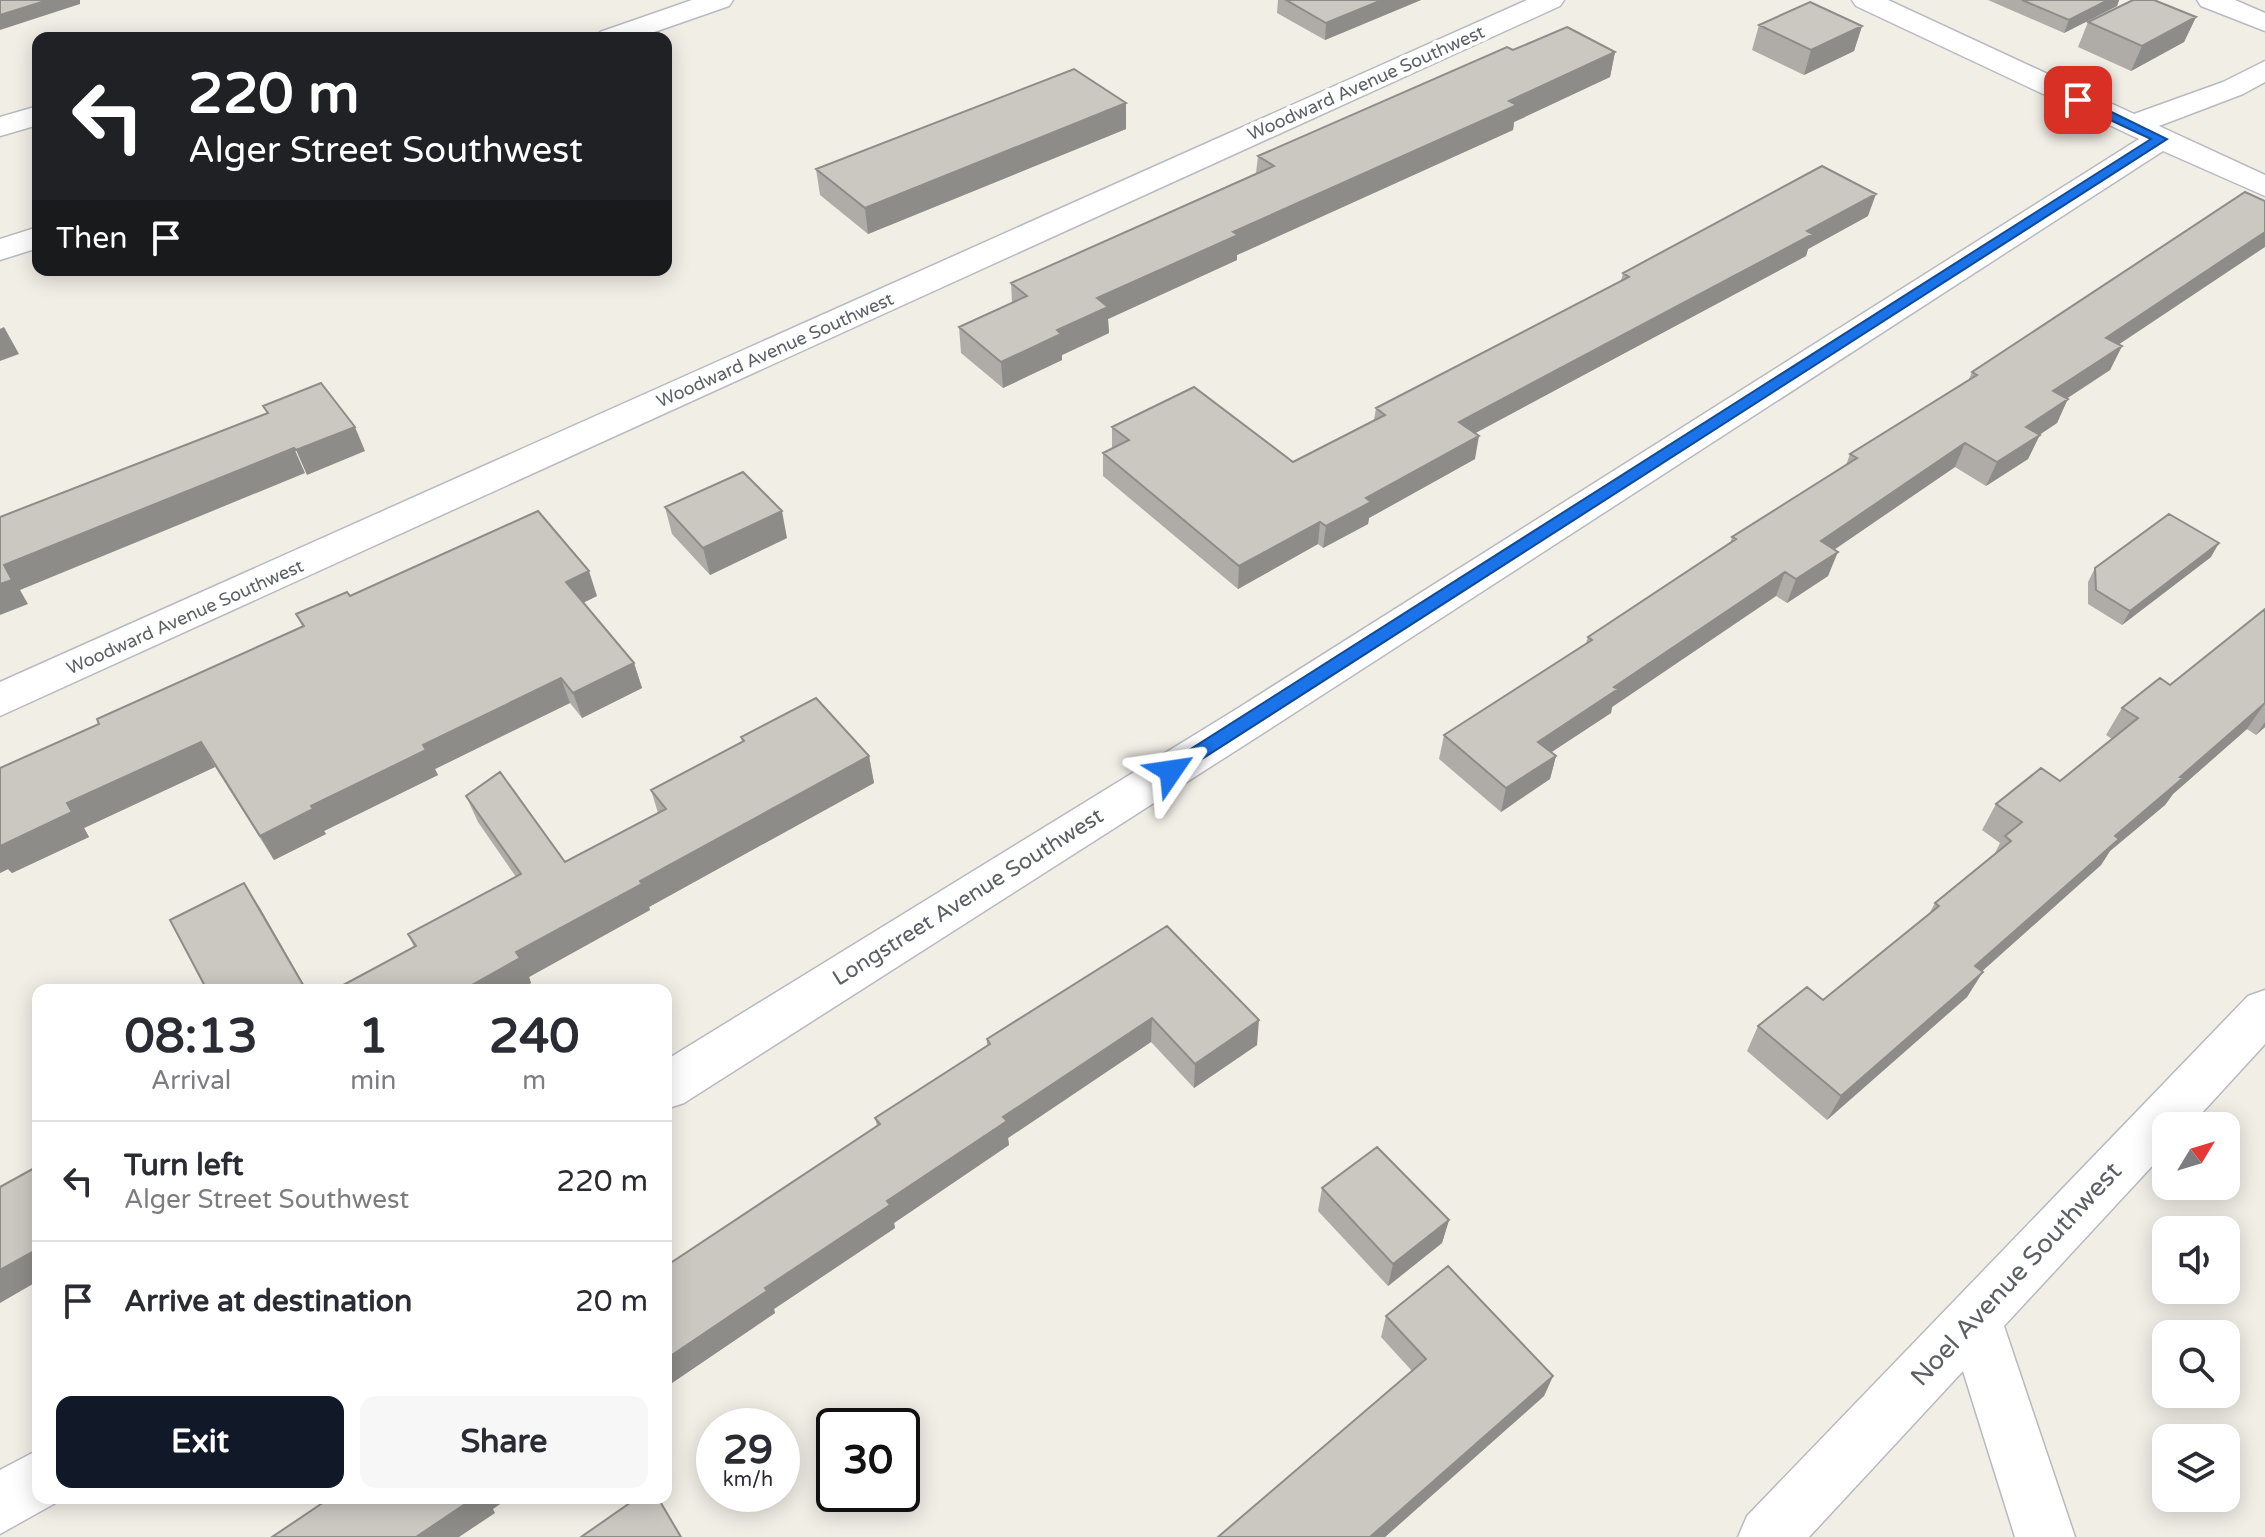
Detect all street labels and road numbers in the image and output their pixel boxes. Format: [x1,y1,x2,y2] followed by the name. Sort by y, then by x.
[1244,21,1488,145] street label: Woodward Avenue Southwest
[653,288,897,412] street label: Woodward Avenue Southwest
[63,555,307,679] street label: Woodward Avenue Southwest
[828,803,1108,991] street label: Longstreet Avenue Southwest
[1904,1156,2128,1392] street label: Noel Avenue Southwest

